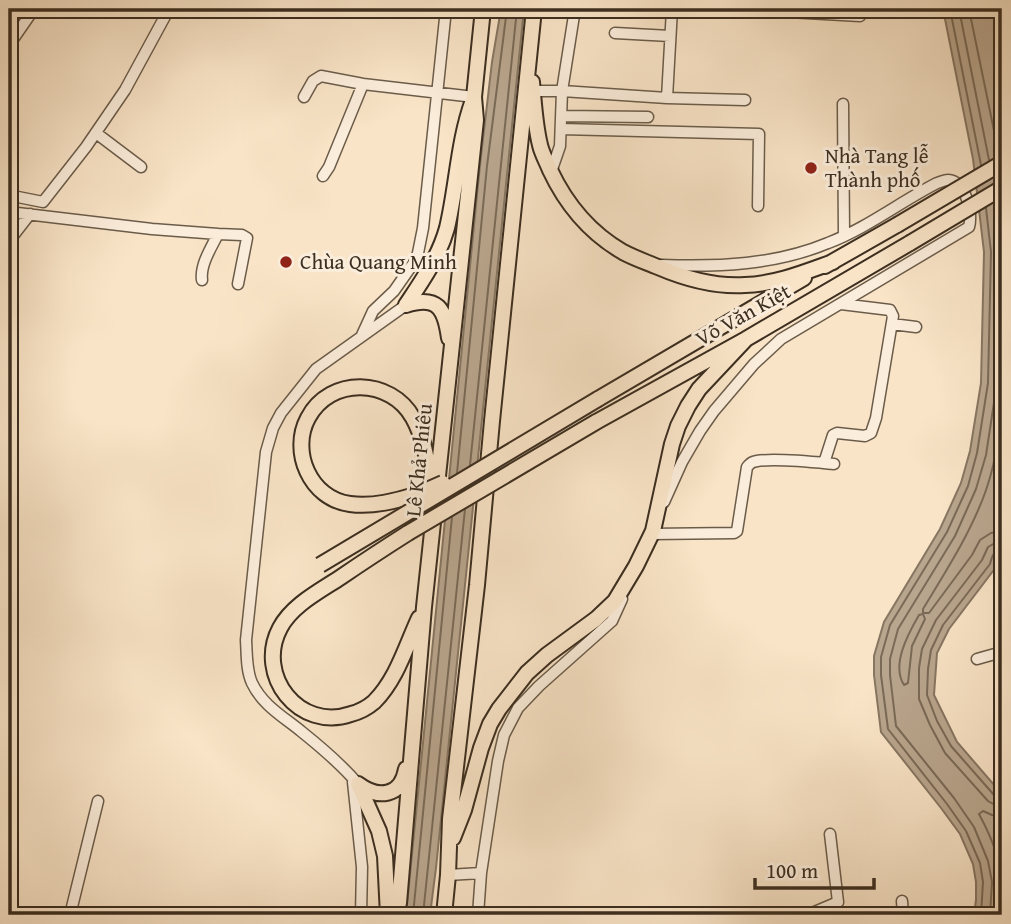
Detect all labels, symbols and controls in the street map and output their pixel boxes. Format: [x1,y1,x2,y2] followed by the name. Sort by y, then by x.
[825,140,929,195] place label: Nhà Tang lễ Thành phố
[803,160,819,176] marker: Nhà Tang lễ Thành phố
[300,246,457,277] place label: Chùa Quang Minh
[278,254,294,270] marker: Chùa Quang Minh
[689,275,797,354] street label: Võ Văn Kiệt
[397,401,440,518] street label: Lê Khả Phiêu
[755,847,874,891] scale bar
[766,855,818,886] text: 100 m

